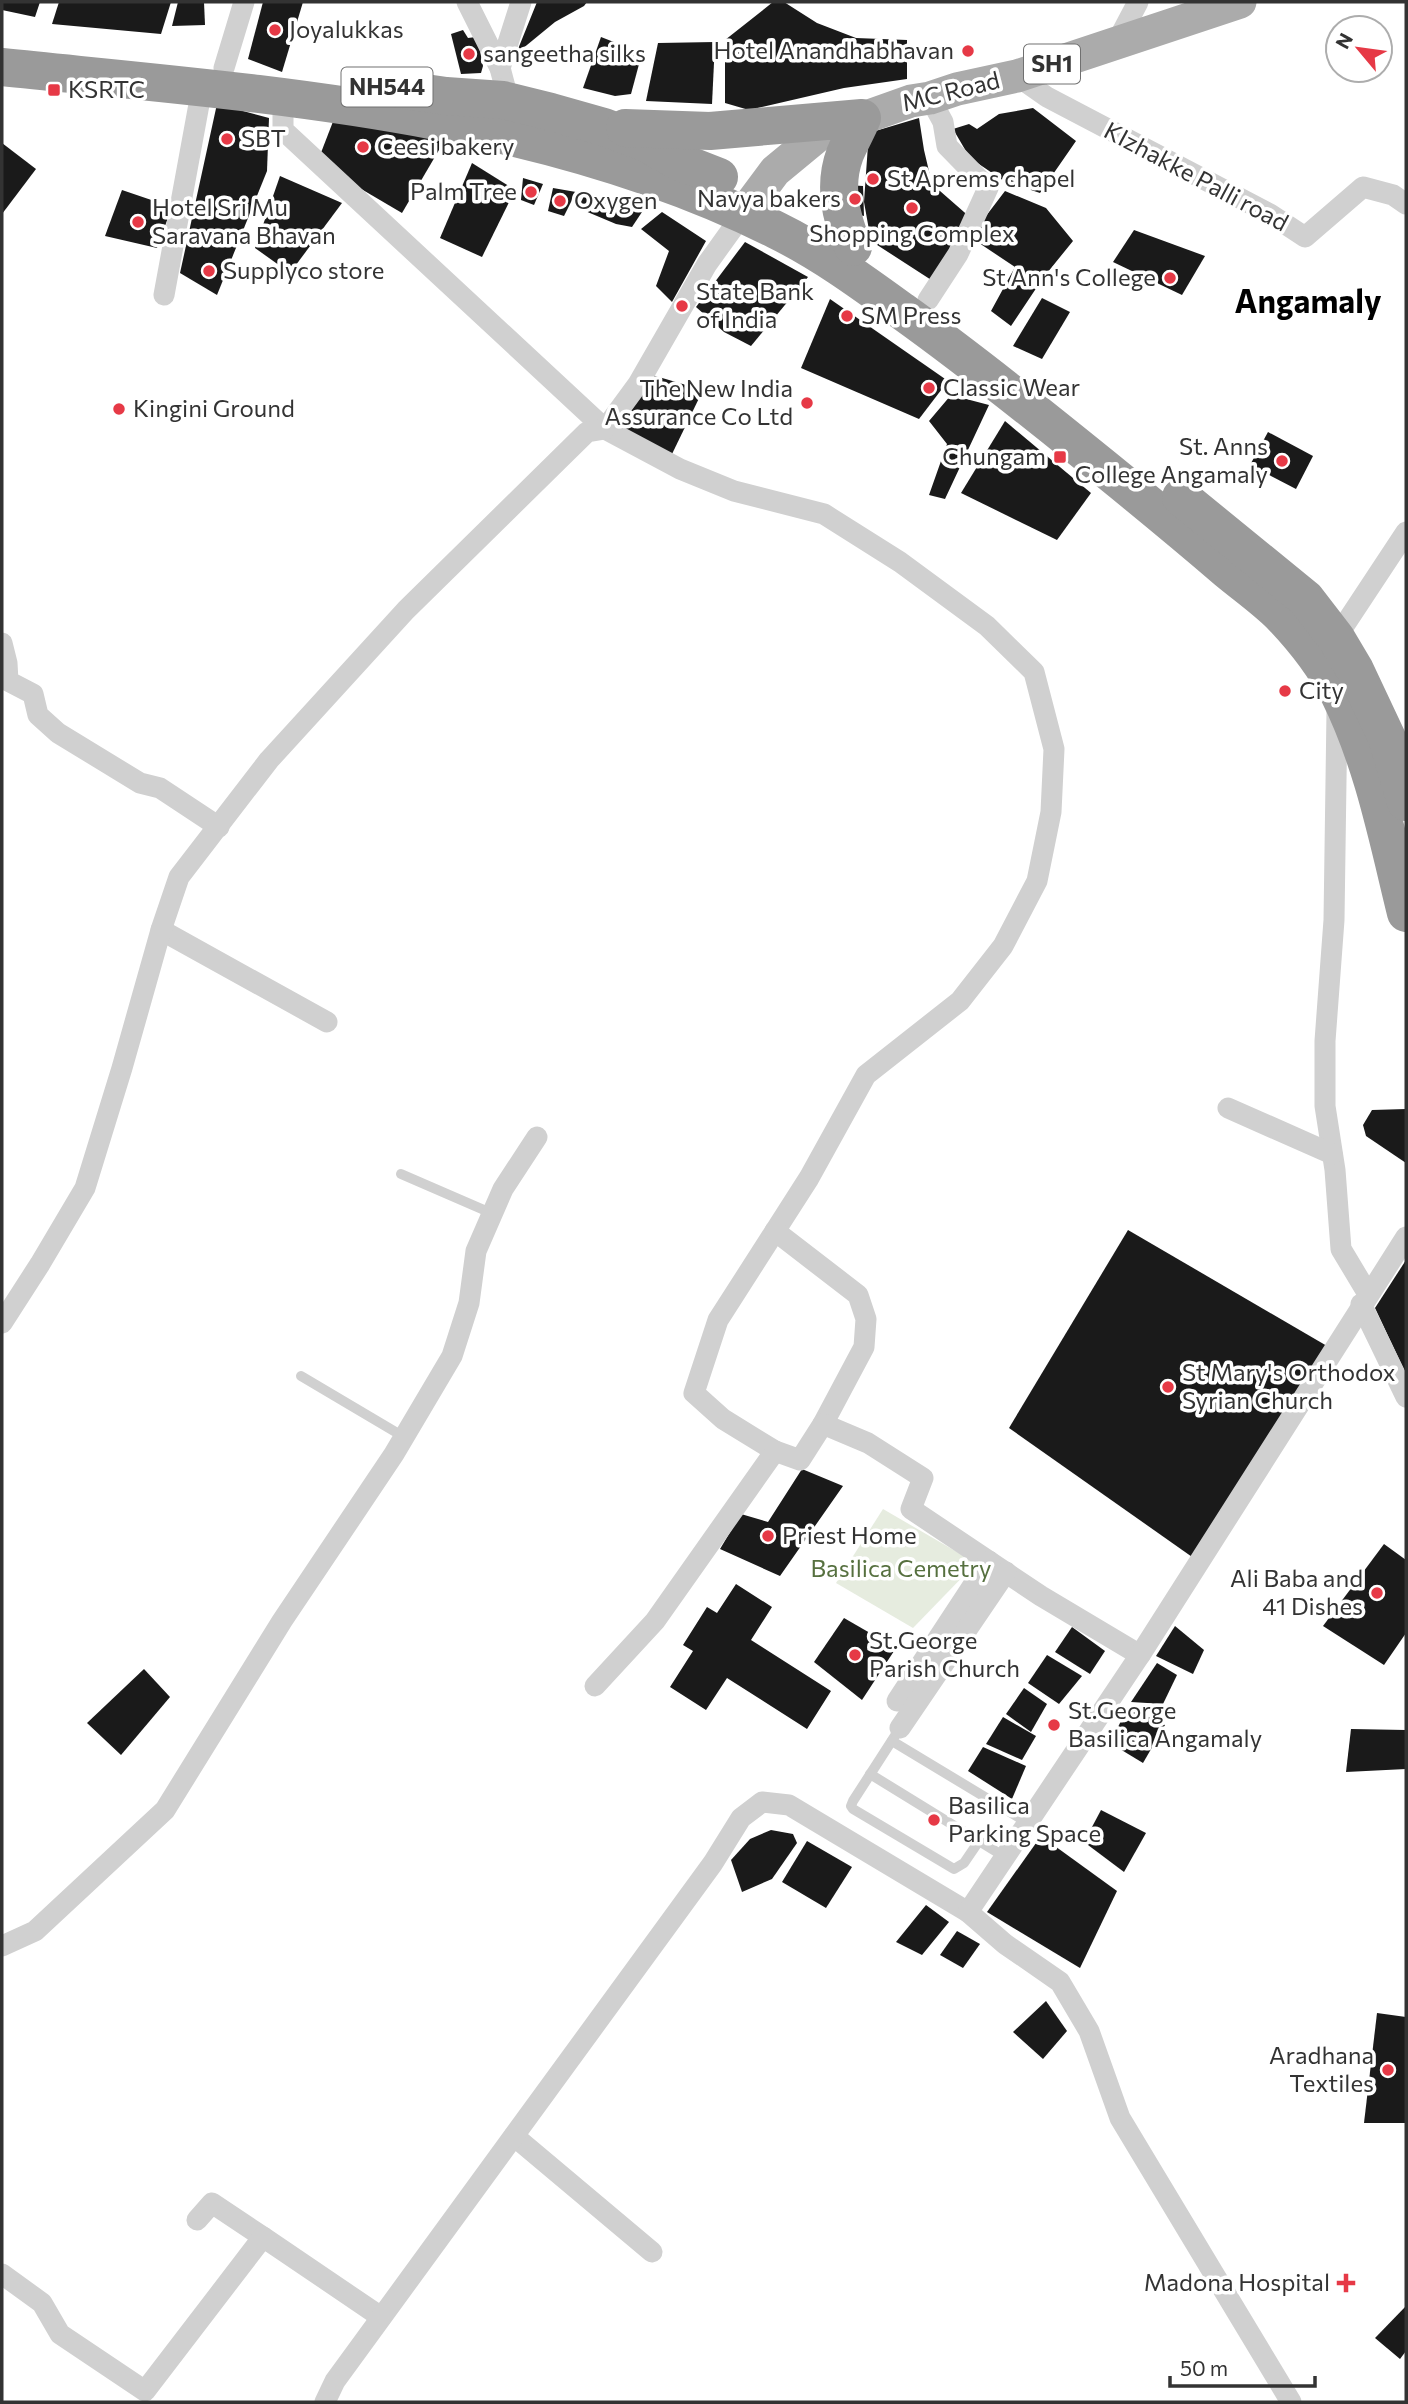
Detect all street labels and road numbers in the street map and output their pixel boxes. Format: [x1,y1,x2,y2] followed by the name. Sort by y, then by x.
[1024,44,1080,83] road number: SH1
[899,64,1002,117] street label: MC Road
[342,68,432,106] road number: NH544
[1100,115,1294,236] street label: KIzhakke Palli road

